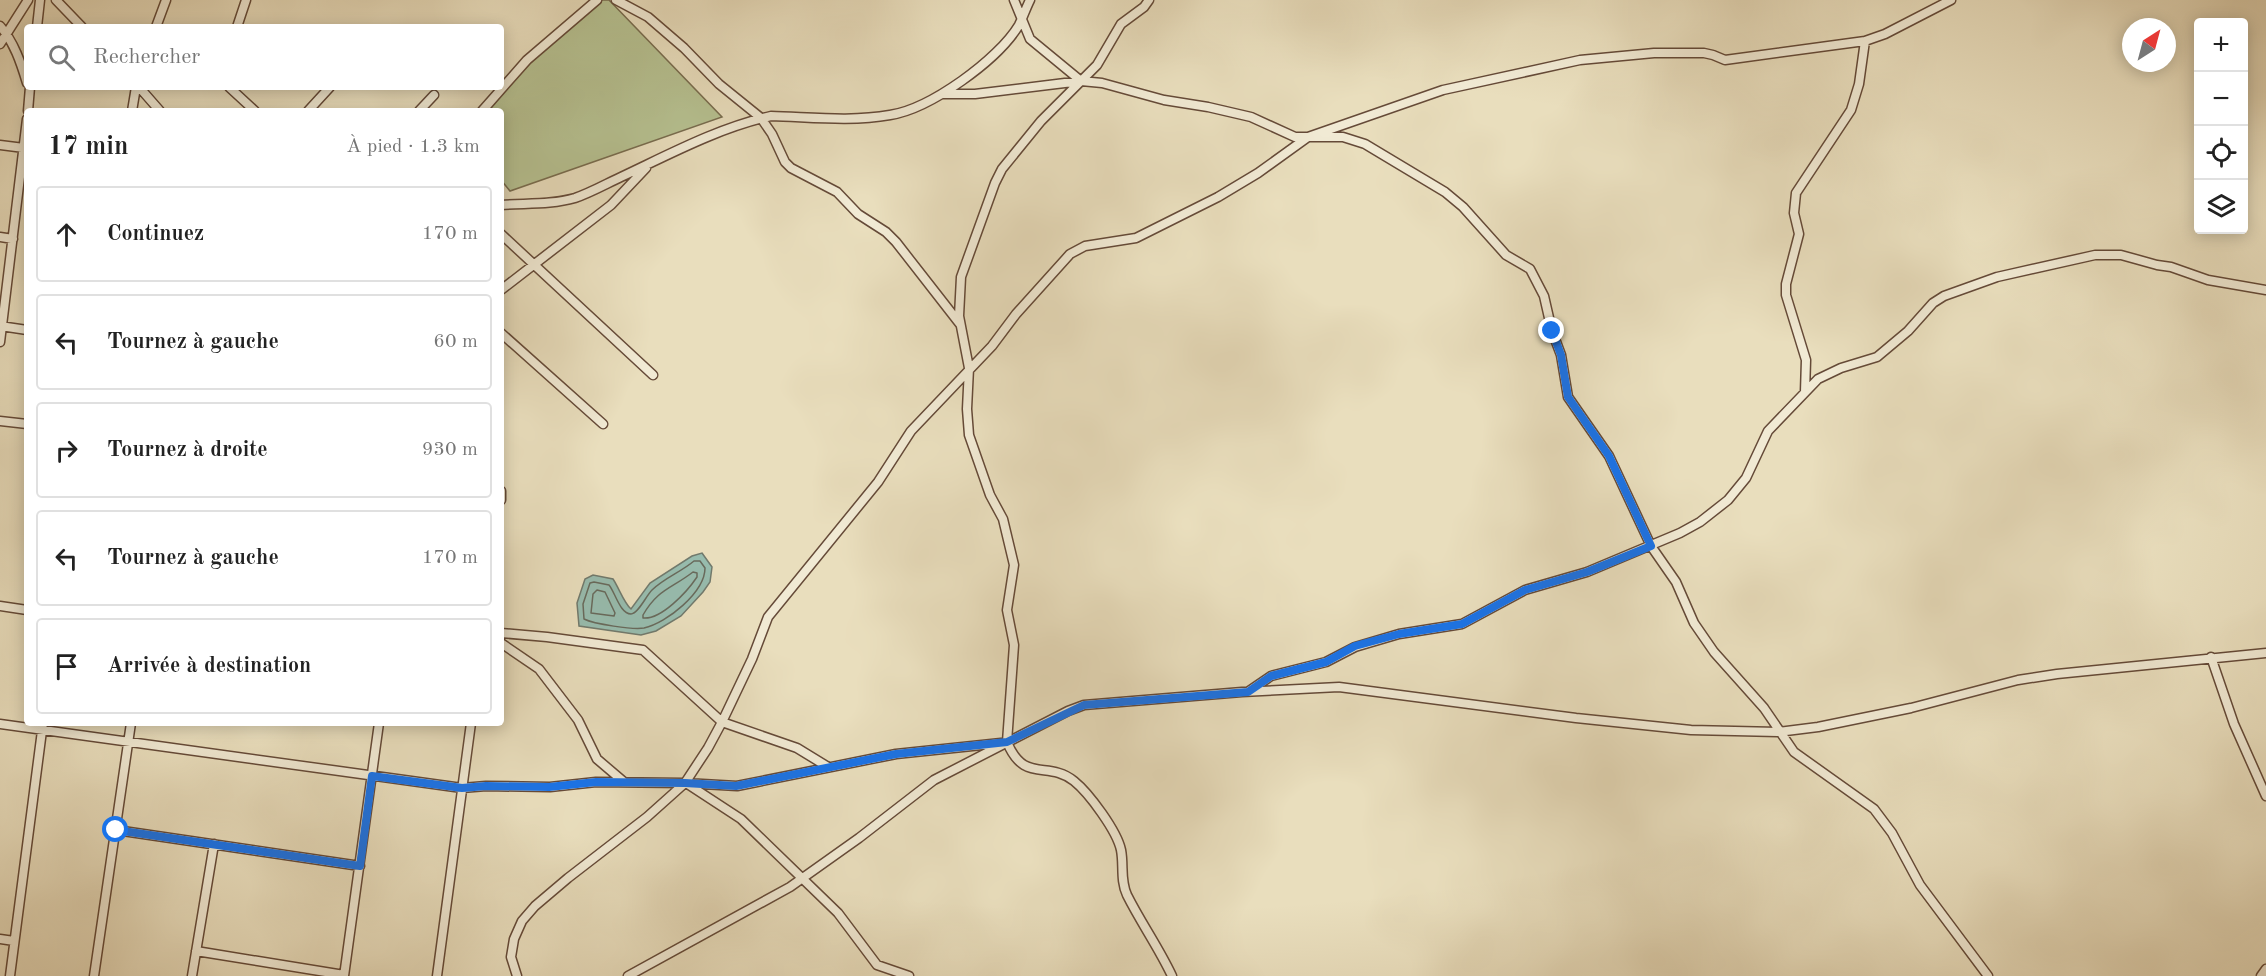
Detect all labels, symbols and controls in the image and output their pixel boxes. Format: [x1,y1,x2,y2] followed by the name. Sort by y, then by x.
[2122,18,2176,72] north arrow
[2194,18,2248,234] map controls
[2194,18,2248,72] button: +
[24,24,504,90] search box
[45,41,78,74] icon: search
[93,46,200,68] text: Rechercher
[2194,72,2248,126] button: −
[2194,126,2248,180] button: locate
[48,134,128,160] text: 17 min
[346,137,480,157] text: À pied · 1.3 km
[2194,180,2248,234] button: layers
[50,218,83,251] icon: ahead
[107,223,204,245] text: Continuez
[422,224,478,244] text: 170 m
[1538,317,1564,343] route end
[50,326,83,359] icon: left
[107,331,279,353] text: Tournez à gauche
[433,332,478,352] text: 60 m
[50,434,83,467] icon: right
[107,439,268,461] text: Tournez à droite
[422,440,478,460] text: 930 m
[50,542,83,575] icon: left
[107,547,279,569] text: Tournez à gauche
[422,548,478,568] text: 170 m
[50,650,83,683] icon: arrive
[107,655,311,677] text: Arrivée à destination
[102,816,128,842] route start

